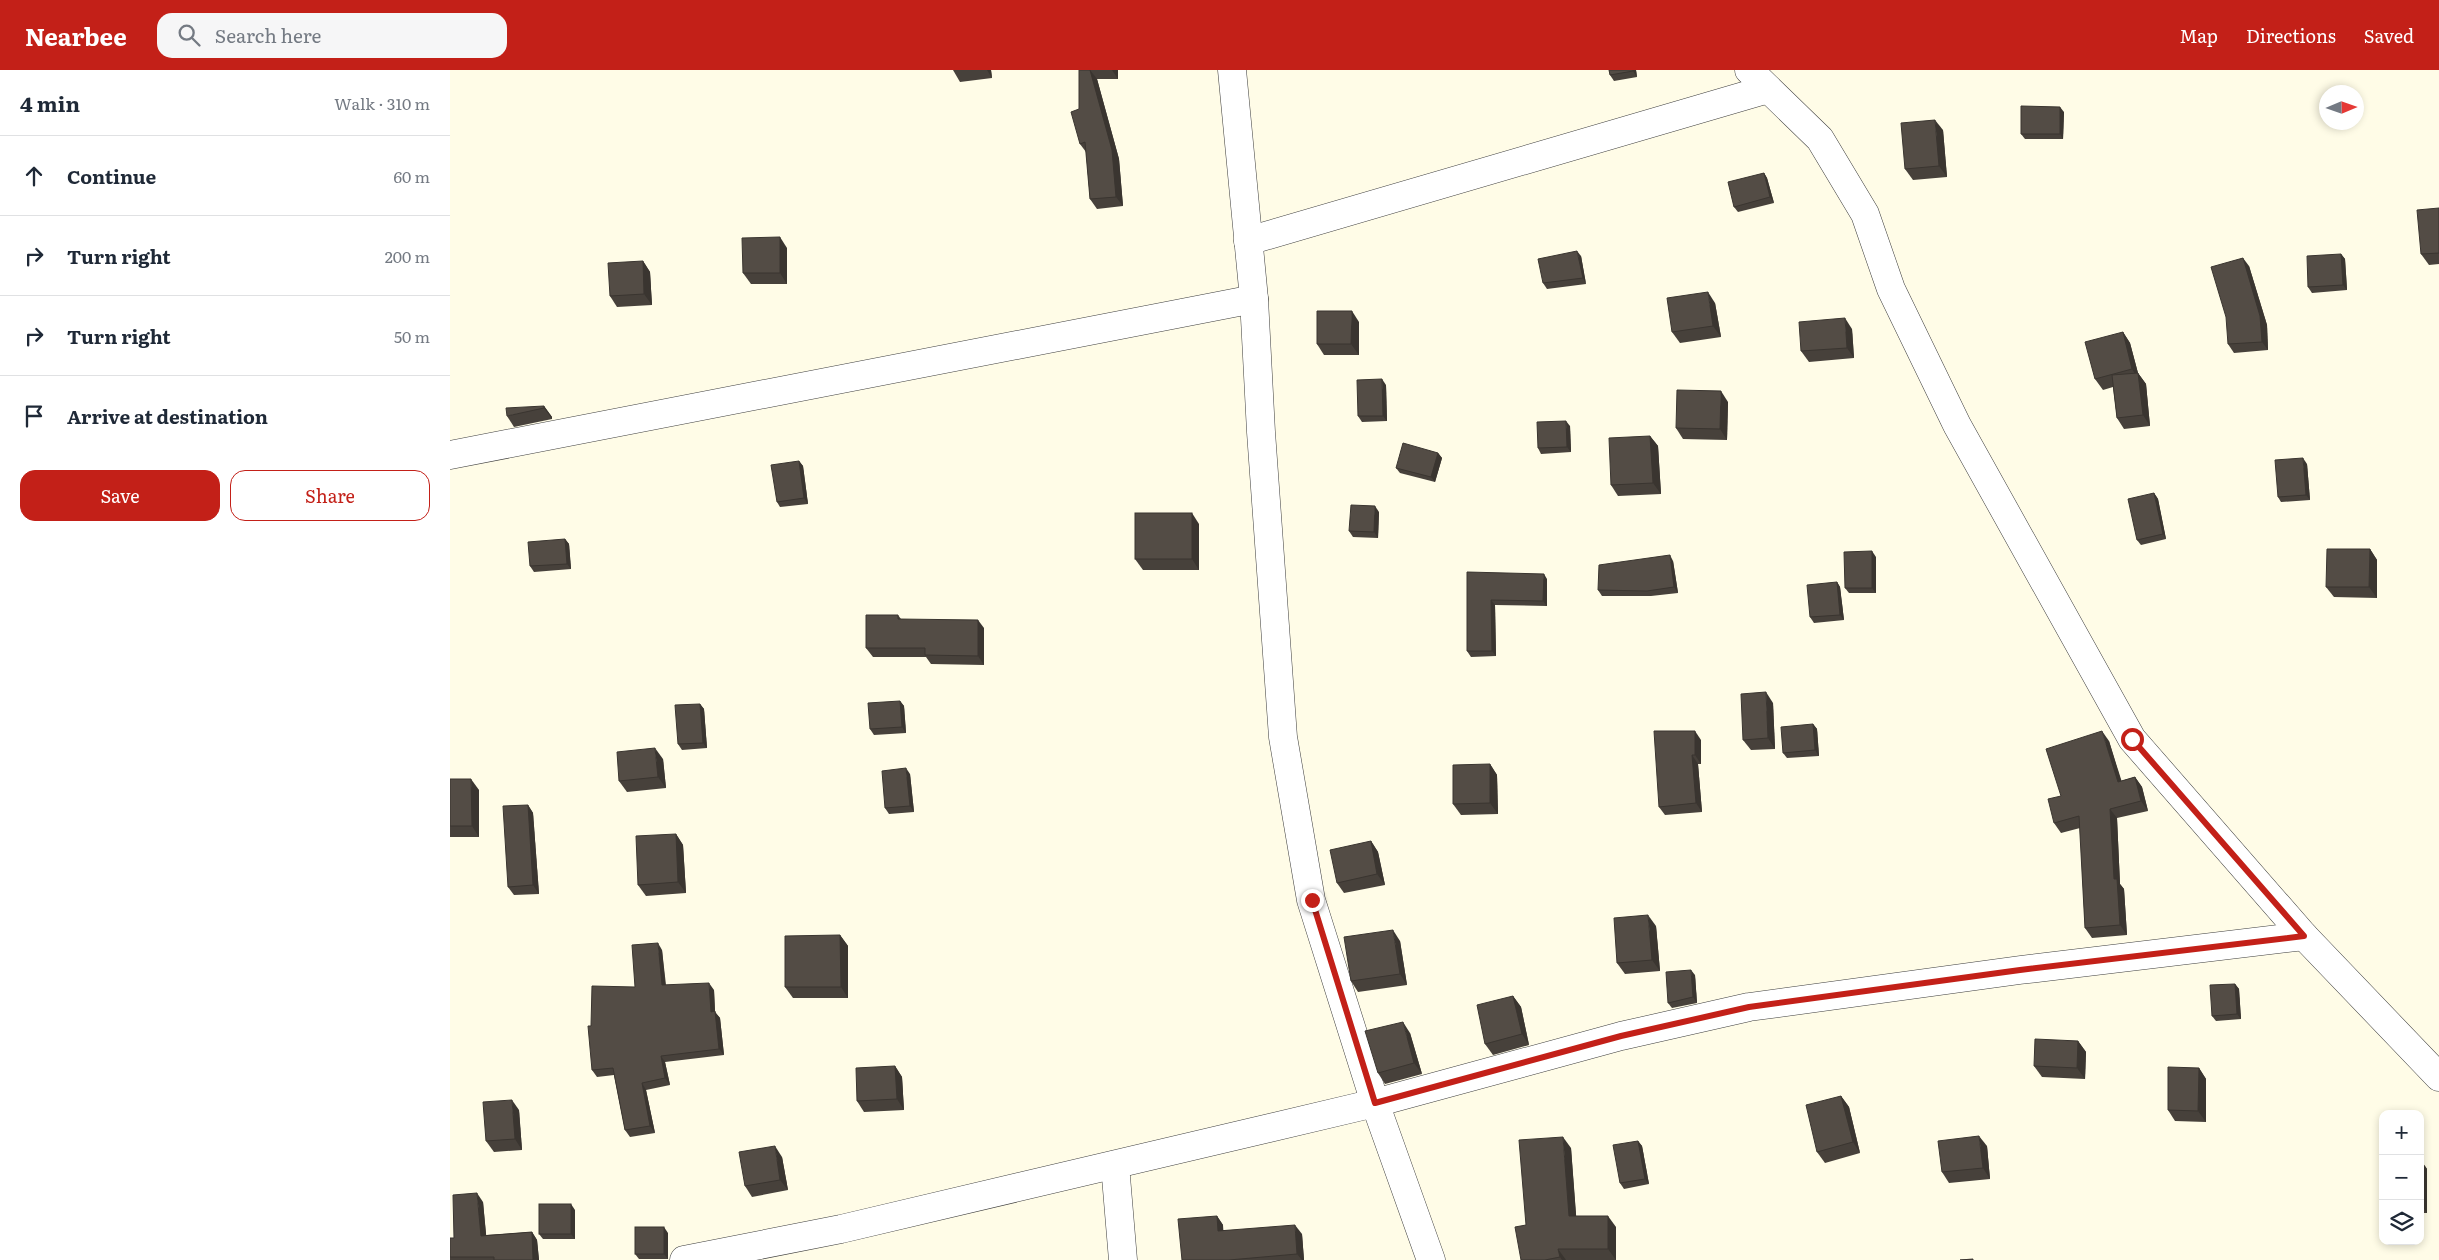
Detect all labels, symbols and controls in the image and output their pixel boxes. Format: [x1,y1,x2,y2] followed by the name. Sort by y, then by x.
[157,13,507,58] search box
[25,18,127,53] text: Nearbee
[175,21,203,49] icon: search
[215,21,321,49] text: Search here
[2180,22,2218,49] text: Map
[2246,22,2336,49] text: Directions
[2364,22,2414,49] text: Saved
[2319,85,2364,130] north arrow
[20,87,80,118] text: 4 min
[334,91,430,115] text: Walk · 310 m
[20,162,48,190] icon: ahead
[67,162,156,190] text: Continue
[393,164,430,188] text: 60 m
[20,242,48,270] icon: right
[67,242,171,270] text: Turn right
[385,244,430,268] text: 200 m
[20,322,48,350] icon: right
[67,322,171,350] text: Turn right
[394,324,430,348] text: 50 m
[20,402,48,430] icon: arrive
[67,402,268,430] text: Arrive at destination
[20,470,220,521] button: Save
[230,470,430,521] button: Share
[2121,728,2144,751] route start
[1301,889,1324,912] route end
[2379,1110,2424,1245] map controls
[2379,1110,2424,1155] button: +
[2379,1155,2424,1200] button: −
[2379,1200,2424,1245] button: layers

